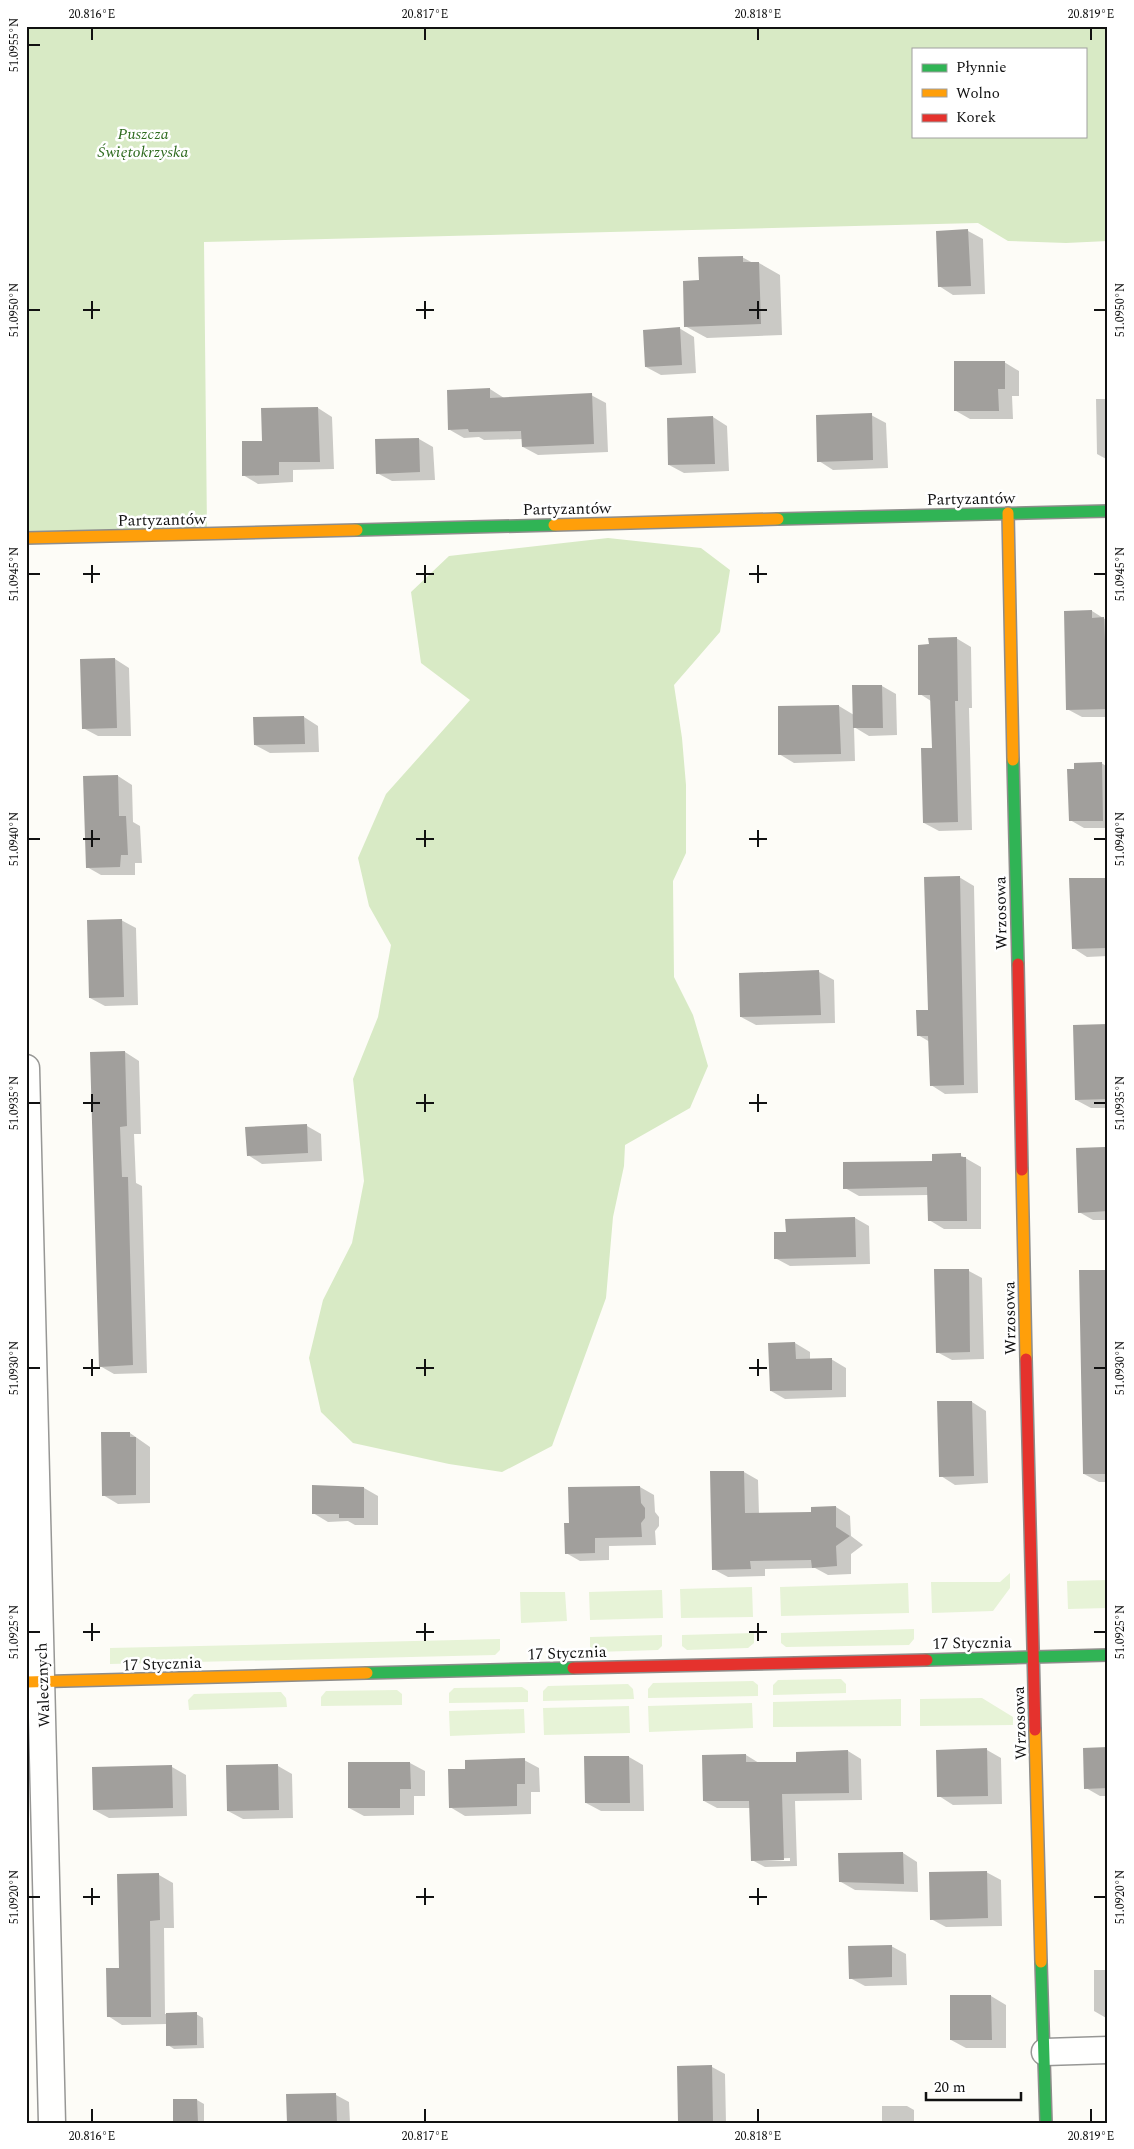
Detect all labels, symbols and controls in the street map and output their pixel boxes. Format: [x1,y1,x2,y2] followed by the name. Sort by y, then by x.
[69,5,115,24] text: 20.816°E
[402,5,448,24] text: 20.817°E
[735,5,781,24] text: 20.818°E
[1068,5,1114,24] text: 20.819°E
[5,18,24,72] text: 51.0955°N
[912,48,1086,138] legend
[956,56,1007,79] text: Płynnie
[956,82,1000,105] text: Wolno
[956,106,996,129] text: Korek
[98,122,188,164] park label: Puszcza Świętokrzyska
[5,283,24,337] text: 51.0950°N
[1111,283,1130,337] text: 51.0950°N
[927,486,1016,512] street label: Partyzantów
[523,496,612,522] street label: Partyzantów
[118,507,207,533] street label: Partyzantów
[5,547,24,601] text: 51.0945°N
[1111,547,1130,601] text: 51.0945°N
[5,812,24,866] text: 51.0940°N
[1111,812,1130,866] text: 51.0940°N
[988,876,1014,950] street label: Wrzosowa
[5,1076,24,1130] text: 51.0935°N
[1111,1076,1130,1130] text: 51.0935°N
[997,1281,1023,1355] street label: Wrzosowa
[5,1341,24,1395] text: 51.0930°N
[1111,1341,1130,1395] text: 51.0930°N
[5,1605,24,1659] text: 51.0925°N
[1111,1605,1130,1659] text: 51.0925°N
[932,1630,1012,1656] street label: 17 Stycznia
[527,1640,607,1666] street label: 17 Stycznia
[30,1642,56,1728] street label: Walecznych
[122,1651,202,1677] street label: 17 Stycznia
[1007,1686,1033,1760] street label: Wrzosowa
[5,1870,24,1924] text: 51.0920°N
[1111,1870,1130,1924] text: 51.0920°N
[926,2069,1022,2101] scale bar
[934,2076,966,2099] text: 20 m
[69,2127,115,2146] text: 20.816°E
[402,2127,448,2146] text: 20.817°E
[735,2127,781,2146] text: 20.818°E
[1068,2127,1114,2146] text: 20.819°E

